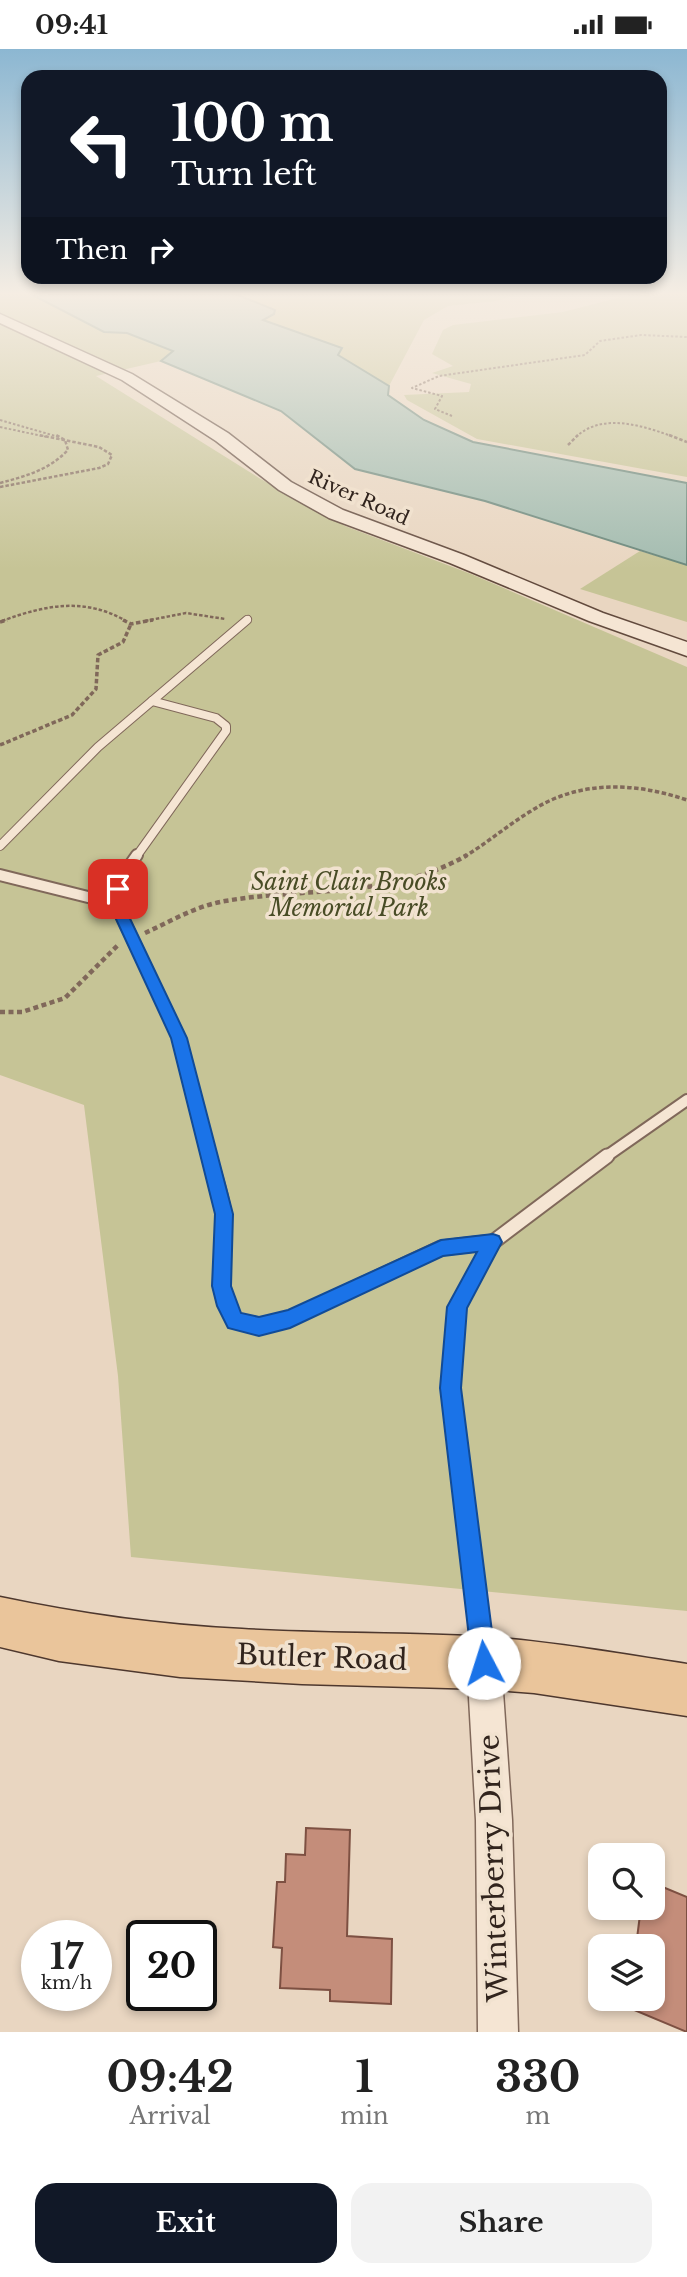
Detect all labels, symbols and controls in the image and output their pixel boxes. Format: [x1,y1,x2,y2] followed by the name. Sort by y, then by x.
[35,9,108,41] text: 09:41
[171,93,334,154] text: 100 m
[56,98,147,189] icon: left
[171,154,317,194] text: Turn left
[142,231,180,269] icon: right
[56,234,128,266] text: Then
[305,465,413,530] street label: River Road
[88,859,148,919] pin
[251,868,447,922] park label: Saint Clair Brooks Memorial Park
[99,870,137,908] icon: arrive
[447,1626,521,1700] position arrow
[236,1637,408,1678] street label: Butler Road
[471,1734,516,2003] street label: Winterberry Drive
[588,1843,665,2011] map controls
[588,1843,665,1920] button: search
[126,1920,217,2011] speed limit sign: 20
[588,1934,665,2011] button: layers
[50,1935,83,1978] text: 17
[41,1972,92,1994] text: km/h
[107,2051,234,2103] text: 09:42
[355,2051,374,2103] text: 1
[495,2051,580,2103] text: 330
[129,2102,211,2130] text: Arrival
[340,2102,389,2130] text: min
[525,2102,550,2130] text: m
[35,2183,337,2263] button: Exit
[351,2183,652,2263] button: Share

